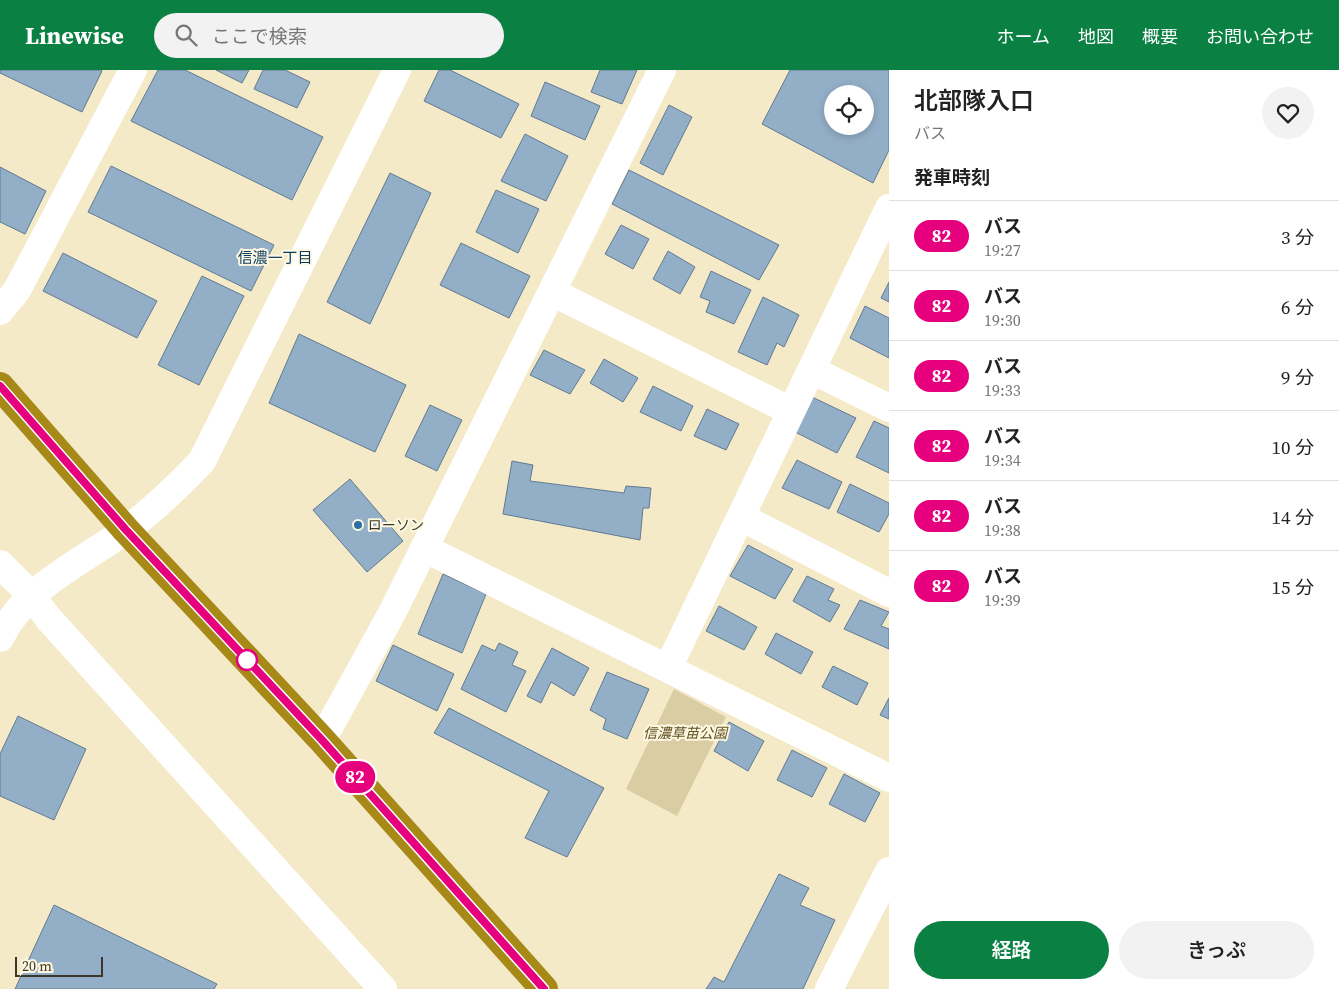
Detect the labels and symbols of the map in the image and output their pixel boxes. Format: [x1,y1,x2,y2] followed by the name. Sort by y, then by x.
[237,247,313,268] district label: 信濃一丁目
[368,515,424,535] place label: ローソン
[352,519,364,531] marker: ローソン
[236,649,258,671] unlabelled marker
[643,723,729,743] park label: 信濃草苗公園
[332,761,378,793] line badge: 82
[15,954,102,977] scale bar

